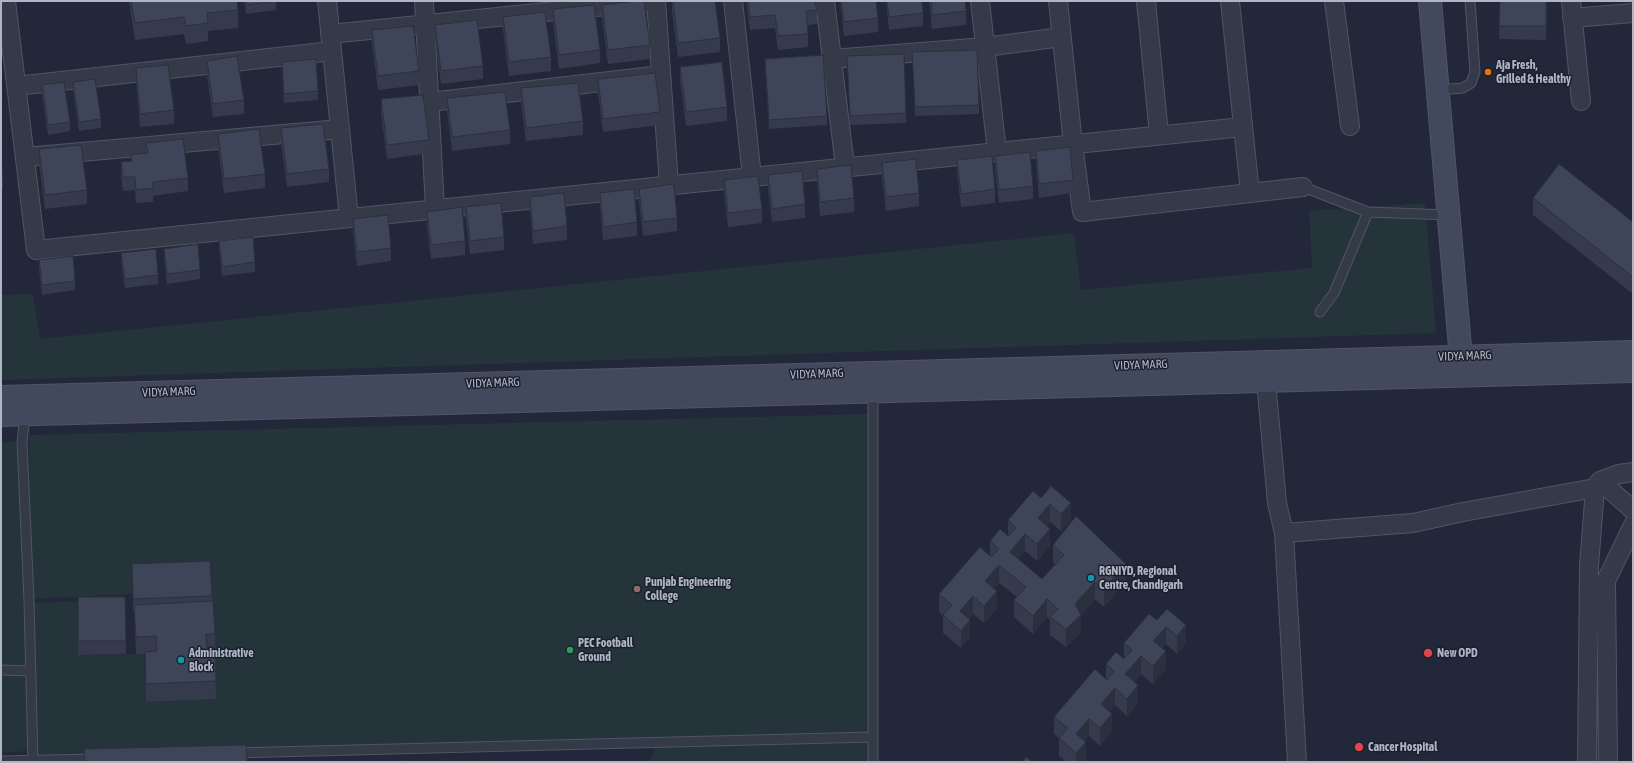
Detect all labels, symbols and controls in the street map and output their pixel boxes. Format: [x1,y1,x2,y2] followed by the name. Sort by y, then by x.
[1496,58,1571,86] place label: Aja Fresh, Grilled & Healthy
[1483,67,1493,77] marker: Aja Fresh, Grilled & Healthy
[1438,348,1492,364] street label: VIDYA MARG
[1114,357,1168,373] street label: VIDYA MARG
[790,366,844,382] street label: VIDYA MARG
[466,375,520,391] street label: VIDYA MARG
[142,384,196,400] street label: VIDYA MARG
[1099,564,1183,592] place label: RGNIYD, Regional Centre, Chandigarh
[1086,573,1096,583] marker: RGNIYD, Regional Centre, Chandigarh
[645,575,731,603] place label: Punjab Engineering College
[632,584,642,594] marker: Punjab Engineering College
[578,636,633,664] place label: PEC Football Ground
[565,645,575,655] marker: PEC Football Ground
[189,646,254,674] place label: Administrative Block
[1437,646,1478,660] place label: New OPD
[1422,647,1434,659] marker: New OPD
[176,655,186,665] marker: Administrative Block
[1368,740,1437,754] place label: Cancer Hospital
[1353,741,1365,753] marker: Cancer Hospital

